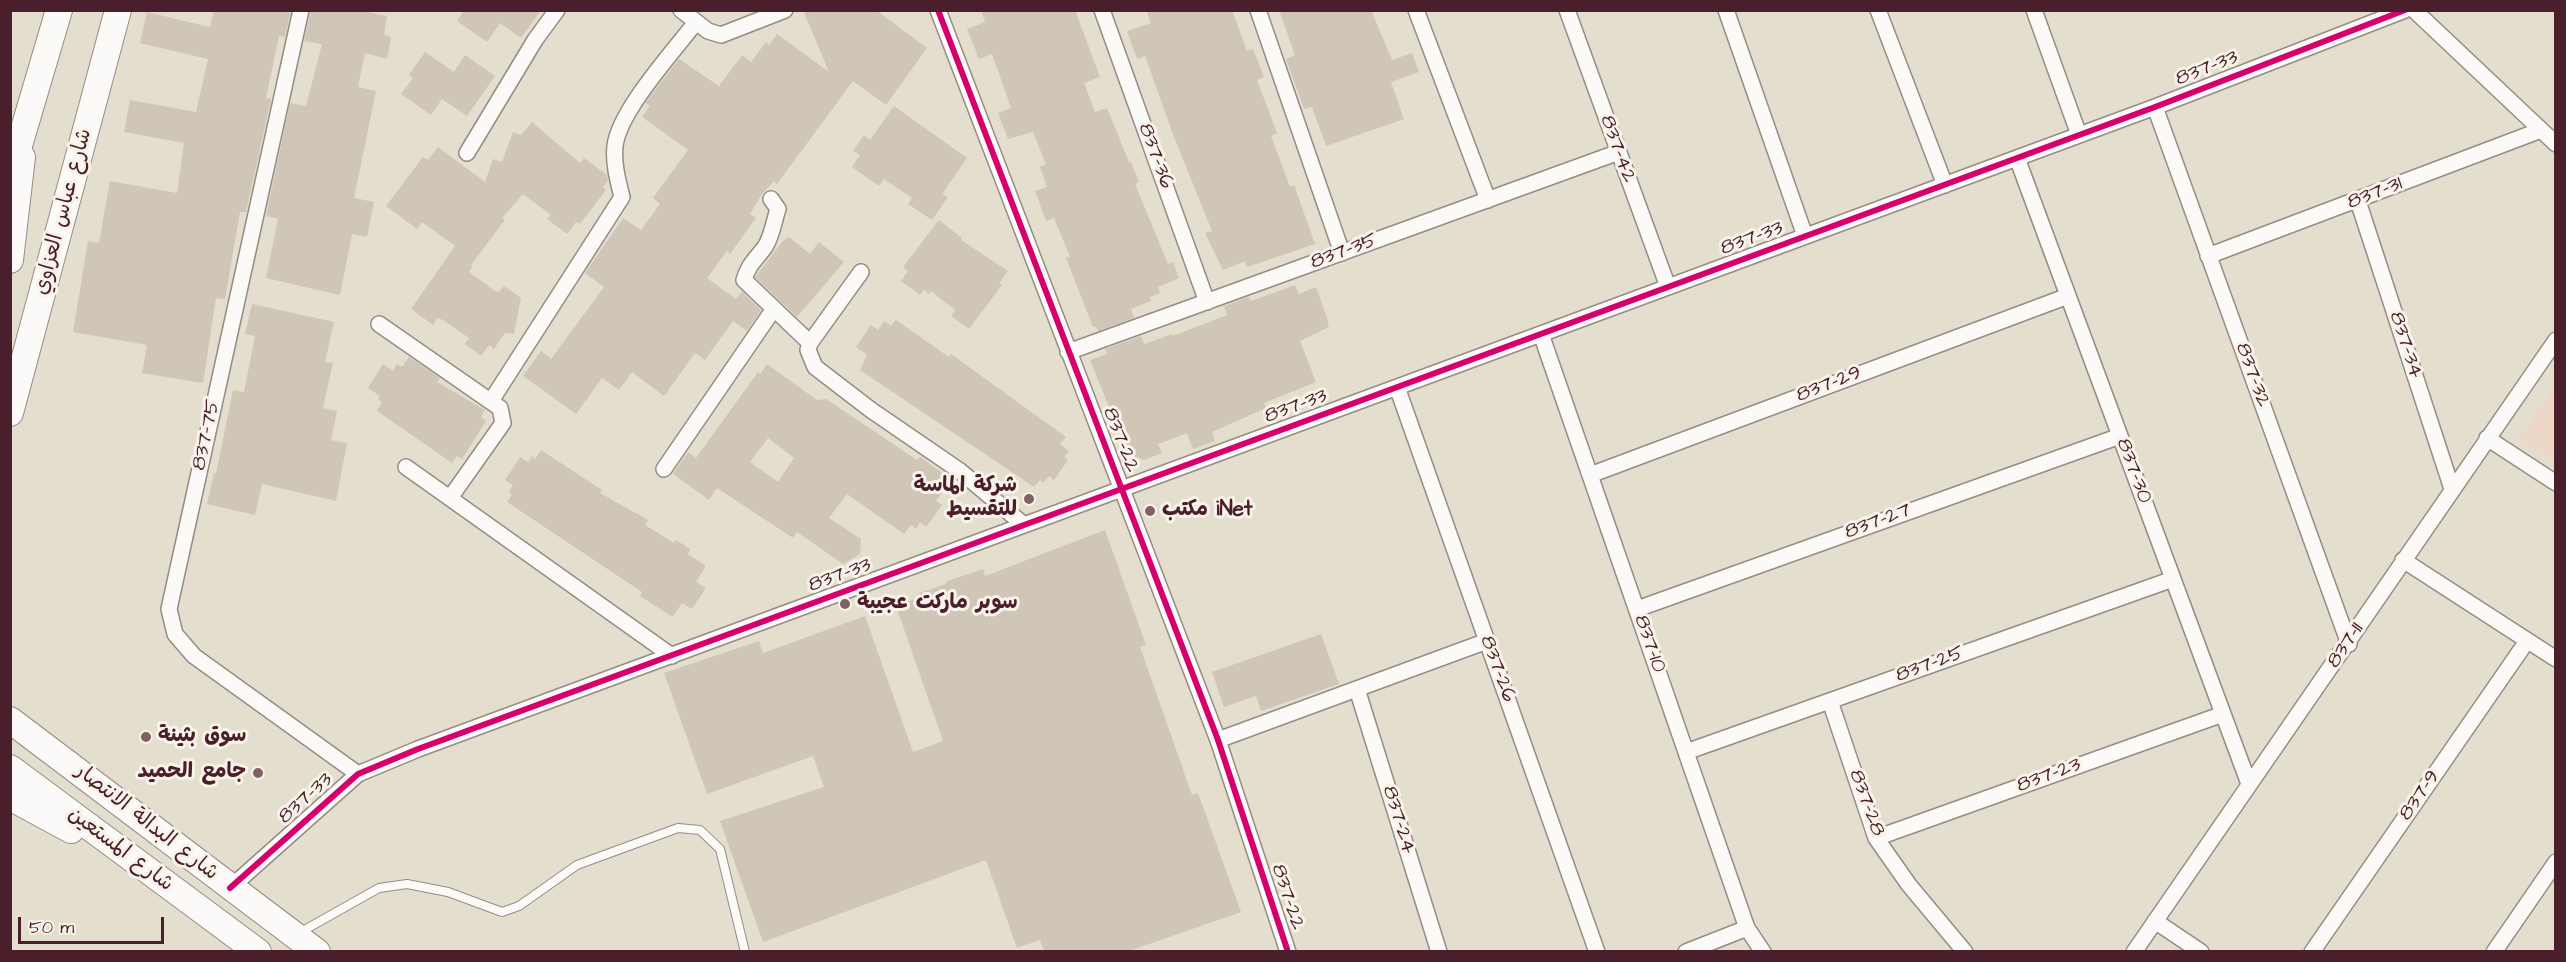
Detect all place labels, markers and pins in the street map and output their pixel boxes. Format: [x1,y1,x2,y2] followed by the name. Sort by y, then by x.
[913,474,1017,524] place label: شركة الماسة للتقسيط
[1022,492,1036,506] marker: شركة الماسة للتقسيط
[1162,498,1252,524] place label: مكتب iNet
[1143,504,1157,518] marker: مكتب iNet
[857,591,1018,617] place label: سوبر ماركت عجيبة
[838,597,852,611] marker: سوبر ماركت عجيبة
[158,724,246,750] place label: سوق بثينة
[139,730,153,744] marker: سوق بثينة
[137,760,246,786] place label: جامع الحميد
[251,766,265,780] marker: جامع الحميد

